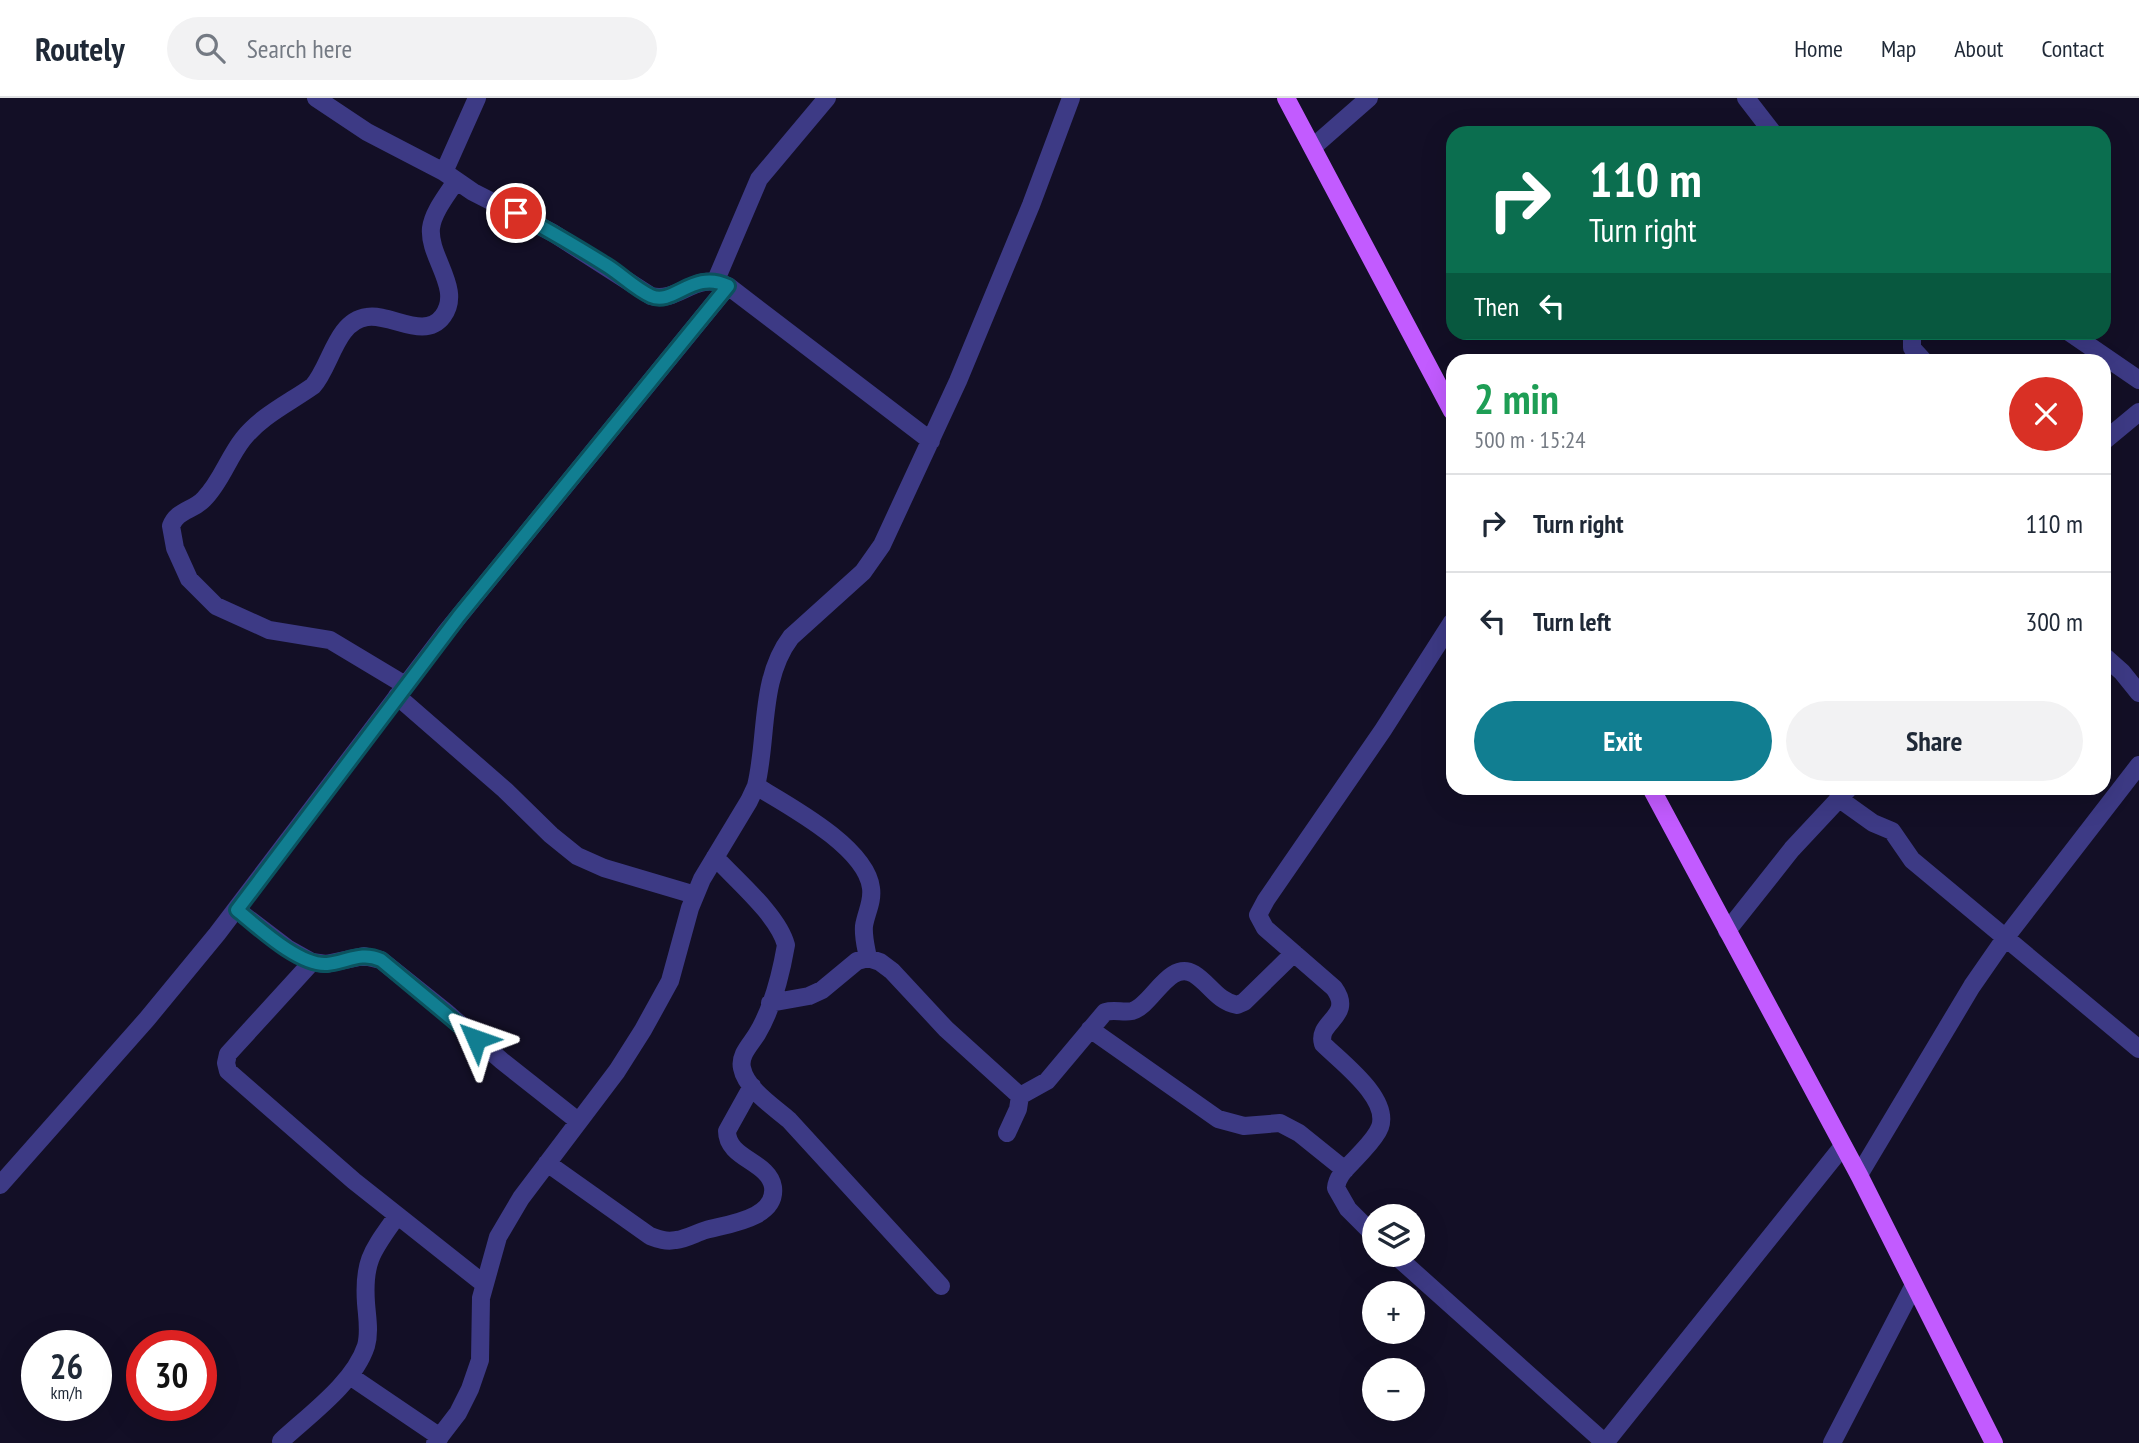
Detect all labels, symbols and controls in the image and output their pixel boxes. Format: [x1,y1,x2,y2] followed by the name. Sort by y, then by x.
[167,17,657,80] search box
[35,27,125,70] text: Routely
[191,29,229,67] icon: search
[247,32,352,65] text: Search here
[1794,33,1843,64] text: Home
[1881,33,1916,64] text: Map
[1954,33,2003,64] text: About
[2041,33,2104,64] text: Contact
[1589,147,1702,211] text: 110 m
[1474,154,1565,245] icon: right
[486,183,546,243] pin
[497,194,535,232] icon: arrive
[1589,209,1697,251] text: Turn right
[1533,287,1571,325] icon: left
[1474,290,1519,323] text: Then
[1474,371,1559,426] text: 2 min
[2009,377,2083,451] button: close
[1474,425,1586,454] text: 500 m · 15:24
[1474,504,1512,542] icon: right
[1533,507,1624,540] text: Turn right
[2025,507,2083,540] text: 110 m
[1474,602,1512,640] icon: left
[1533,605,1611,638] text: Turn left
[2025,605,2083,638] text: 300 m
[1474,701,1772,781] button: Exit
[1786,701,2083,781] button: Share
[439,1002,513,1076] position arrow
[1362,1204,1425,1421] map controls
[1362,1204,1425,1267] button: layers
[1362,1281,1425,1344] button: +
[126,1330,217,1421] speed limit sign: 30
[50,1343,83,1389] text: 26
[1362,1358,1425,1421] button: −
[51,1381,82,1404] text: km/h

